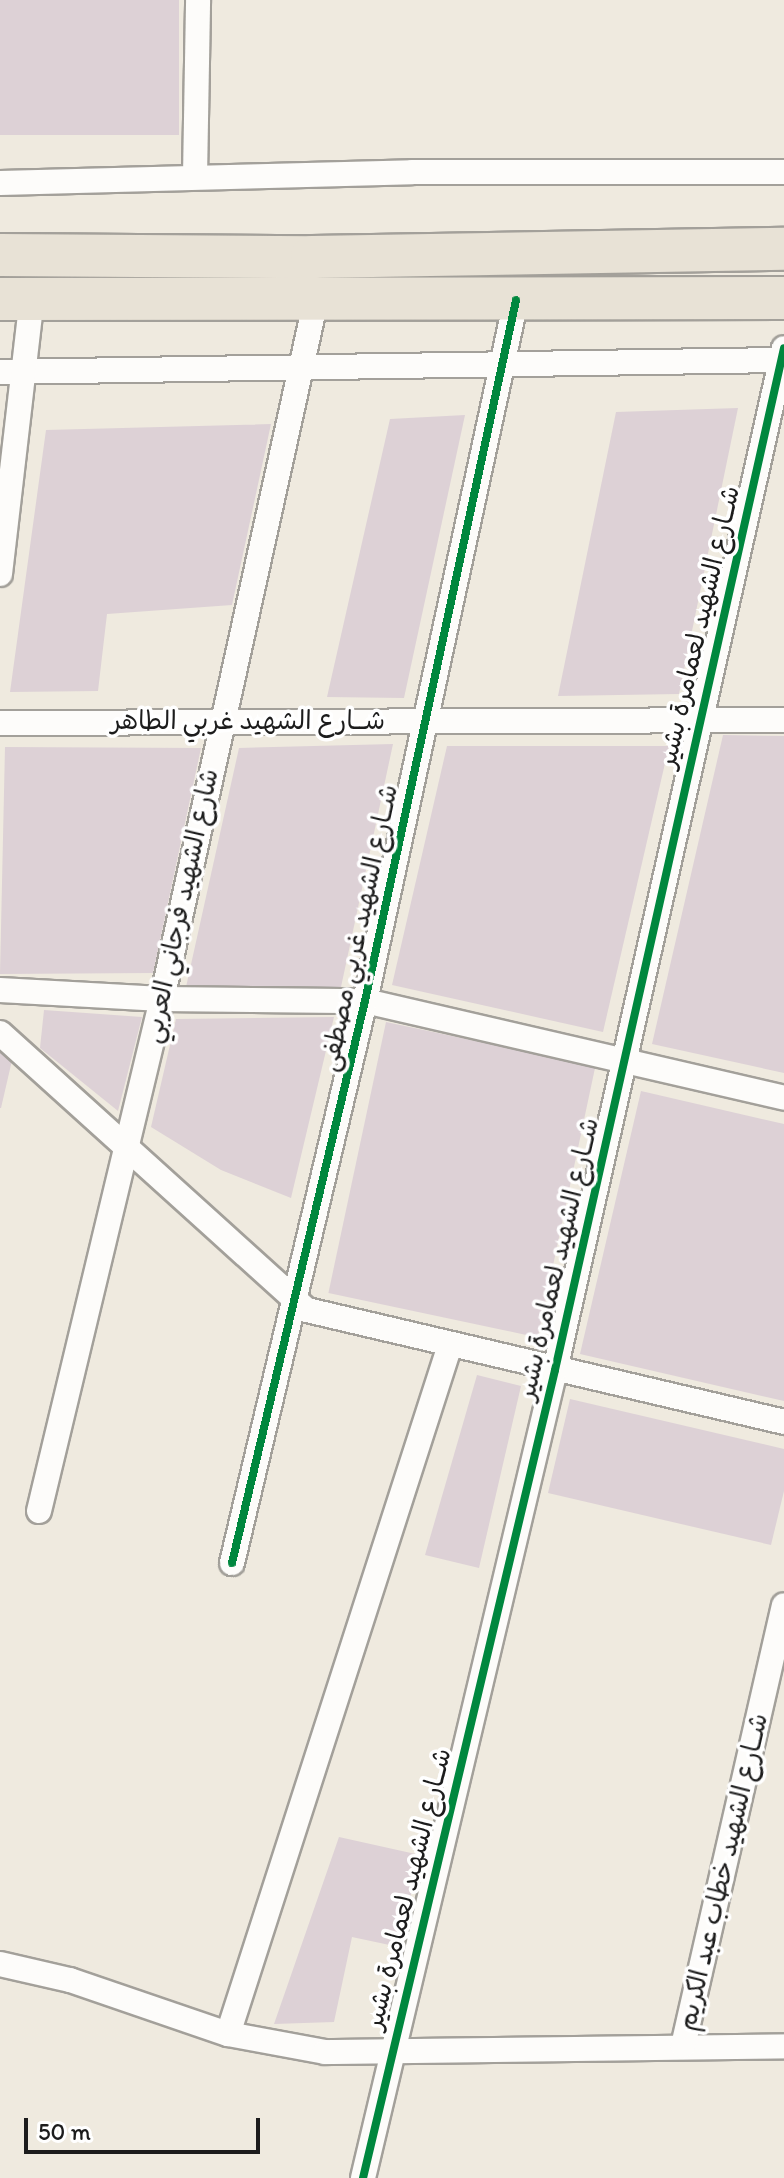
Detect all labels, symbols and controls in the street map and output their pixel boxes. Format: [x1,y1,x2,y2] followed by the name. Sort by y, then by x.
[651,483,747,771] street label: شــارع الشهيد لعمامرة بشير
[111,705,385,737] street label: شــارع الشهيد غربي الطاهر
[137,766,225,1046] street label: شارع الشهيد فرجاني العربي
[313,782,405,1074] street label: شــارع الشهيد غربي مصطفى
[510,1115,606,1403] street label: شــارع الشهيد لعمامرة بشير
[671,1710,775,2034] street label: شــارع الشهيد خطاب عبد الكريم
[358,1745,458,2033] street label: شــارع الشهيد لعمامرة بشير
[28,2102,264,2152] scale bar
[38,2117,91,2146] text: 50 m

